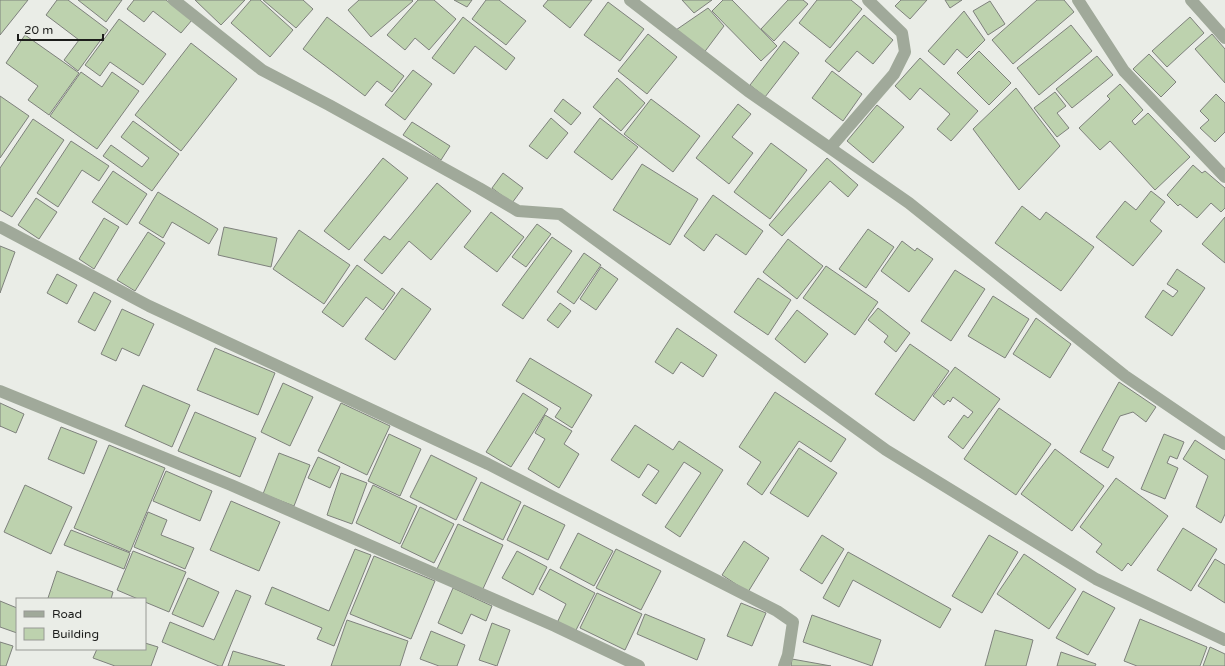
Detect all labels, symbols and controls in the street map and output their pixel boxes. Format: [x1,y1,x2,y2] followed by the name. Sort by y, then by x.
[18,16,103,42] scale bar
[24,23,53,37] text: 20 m
[16,598,146,650] legend
[52,607,82,621] text: Road
[52,627,99,641] text: Building

